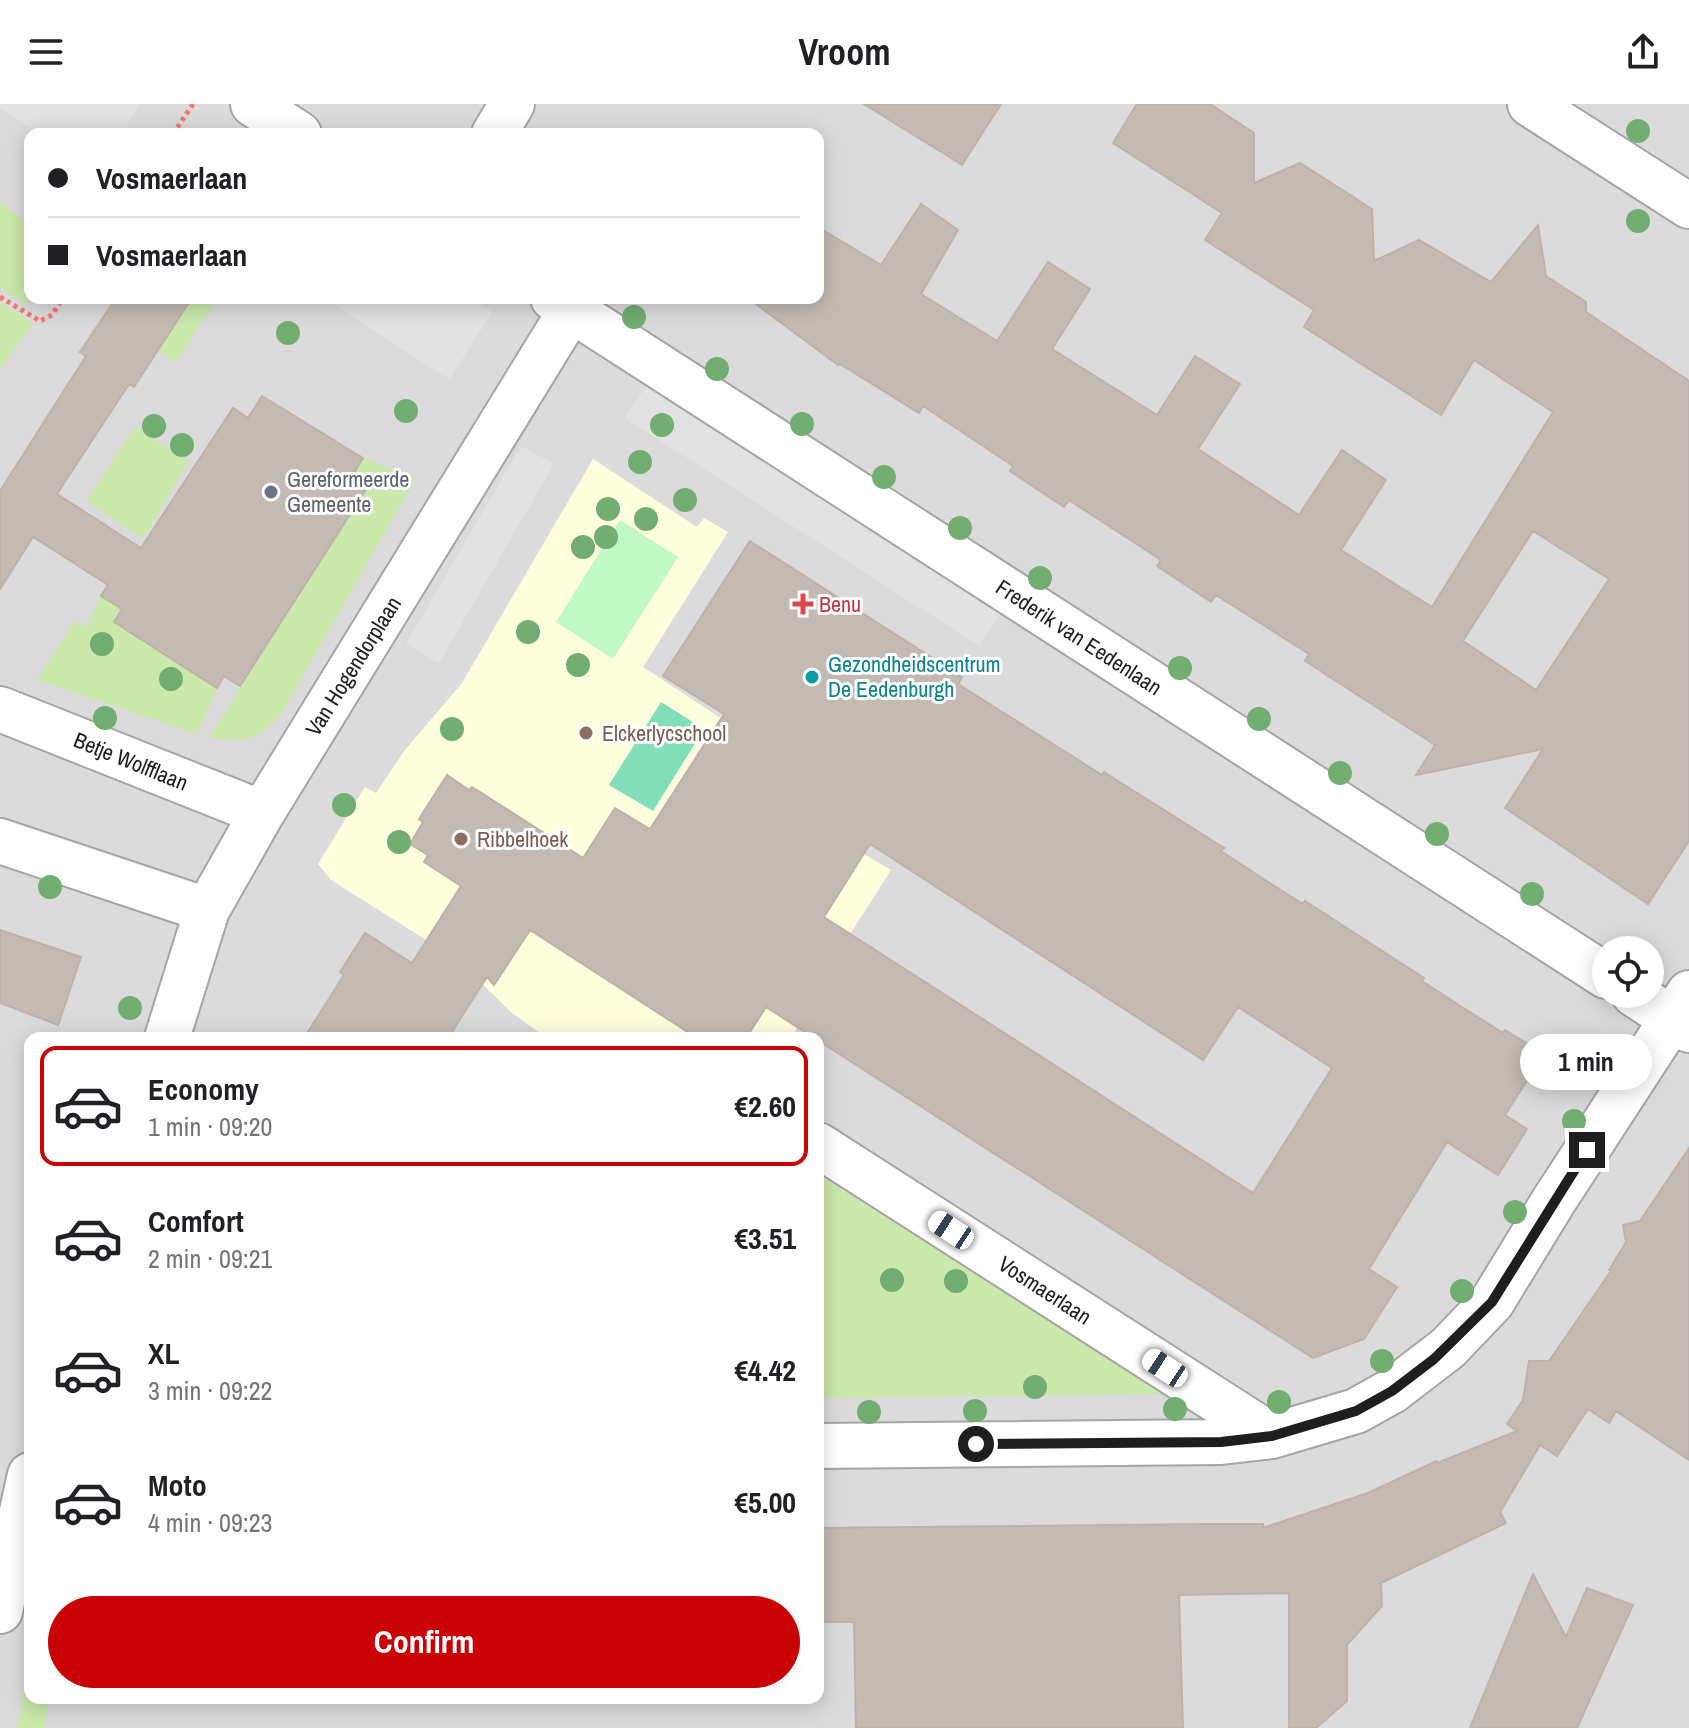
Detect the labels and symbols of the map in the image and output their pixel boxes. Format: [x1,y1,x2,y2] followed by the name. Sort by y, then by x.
[287,464,409,519] place label: Gereformeerde Gemeente
[262,483,280,501] marker: Gereformeerde Gemeente
[990,572,1168,702] street label: Frederik van Eedenlaan
[819,589,861,619] place label: Benu
[298,591,408,741] street label: Van Hogendorplaan
[794,595,812,613] marker: Benu
[828,649,1000,704] place label: Gezondheidscentrum De Eedenburgh
[803,668,821,686] marker: Gezondheidscentrum De Eedenburgh
[602,718,726,748] place label: Elckerlycschool
[69,724,193,798] street label: Betje Wolfflaan
[577,724,595,742] marker: Elckerlycschool
[477,824,569,854] place label: Ribbelhoek
[452,830,470,848] marker: Ribbelhoek
[1521,1034,1653,1090] callout: 1 min
[1569,1132,1605,1168] route end
[924,1207,978,1253] car
[993,1249,1097,1331] street label: Vosmaerlaan
[1138,1345,1192,1391] car
[958,1426,994,1462] route start

